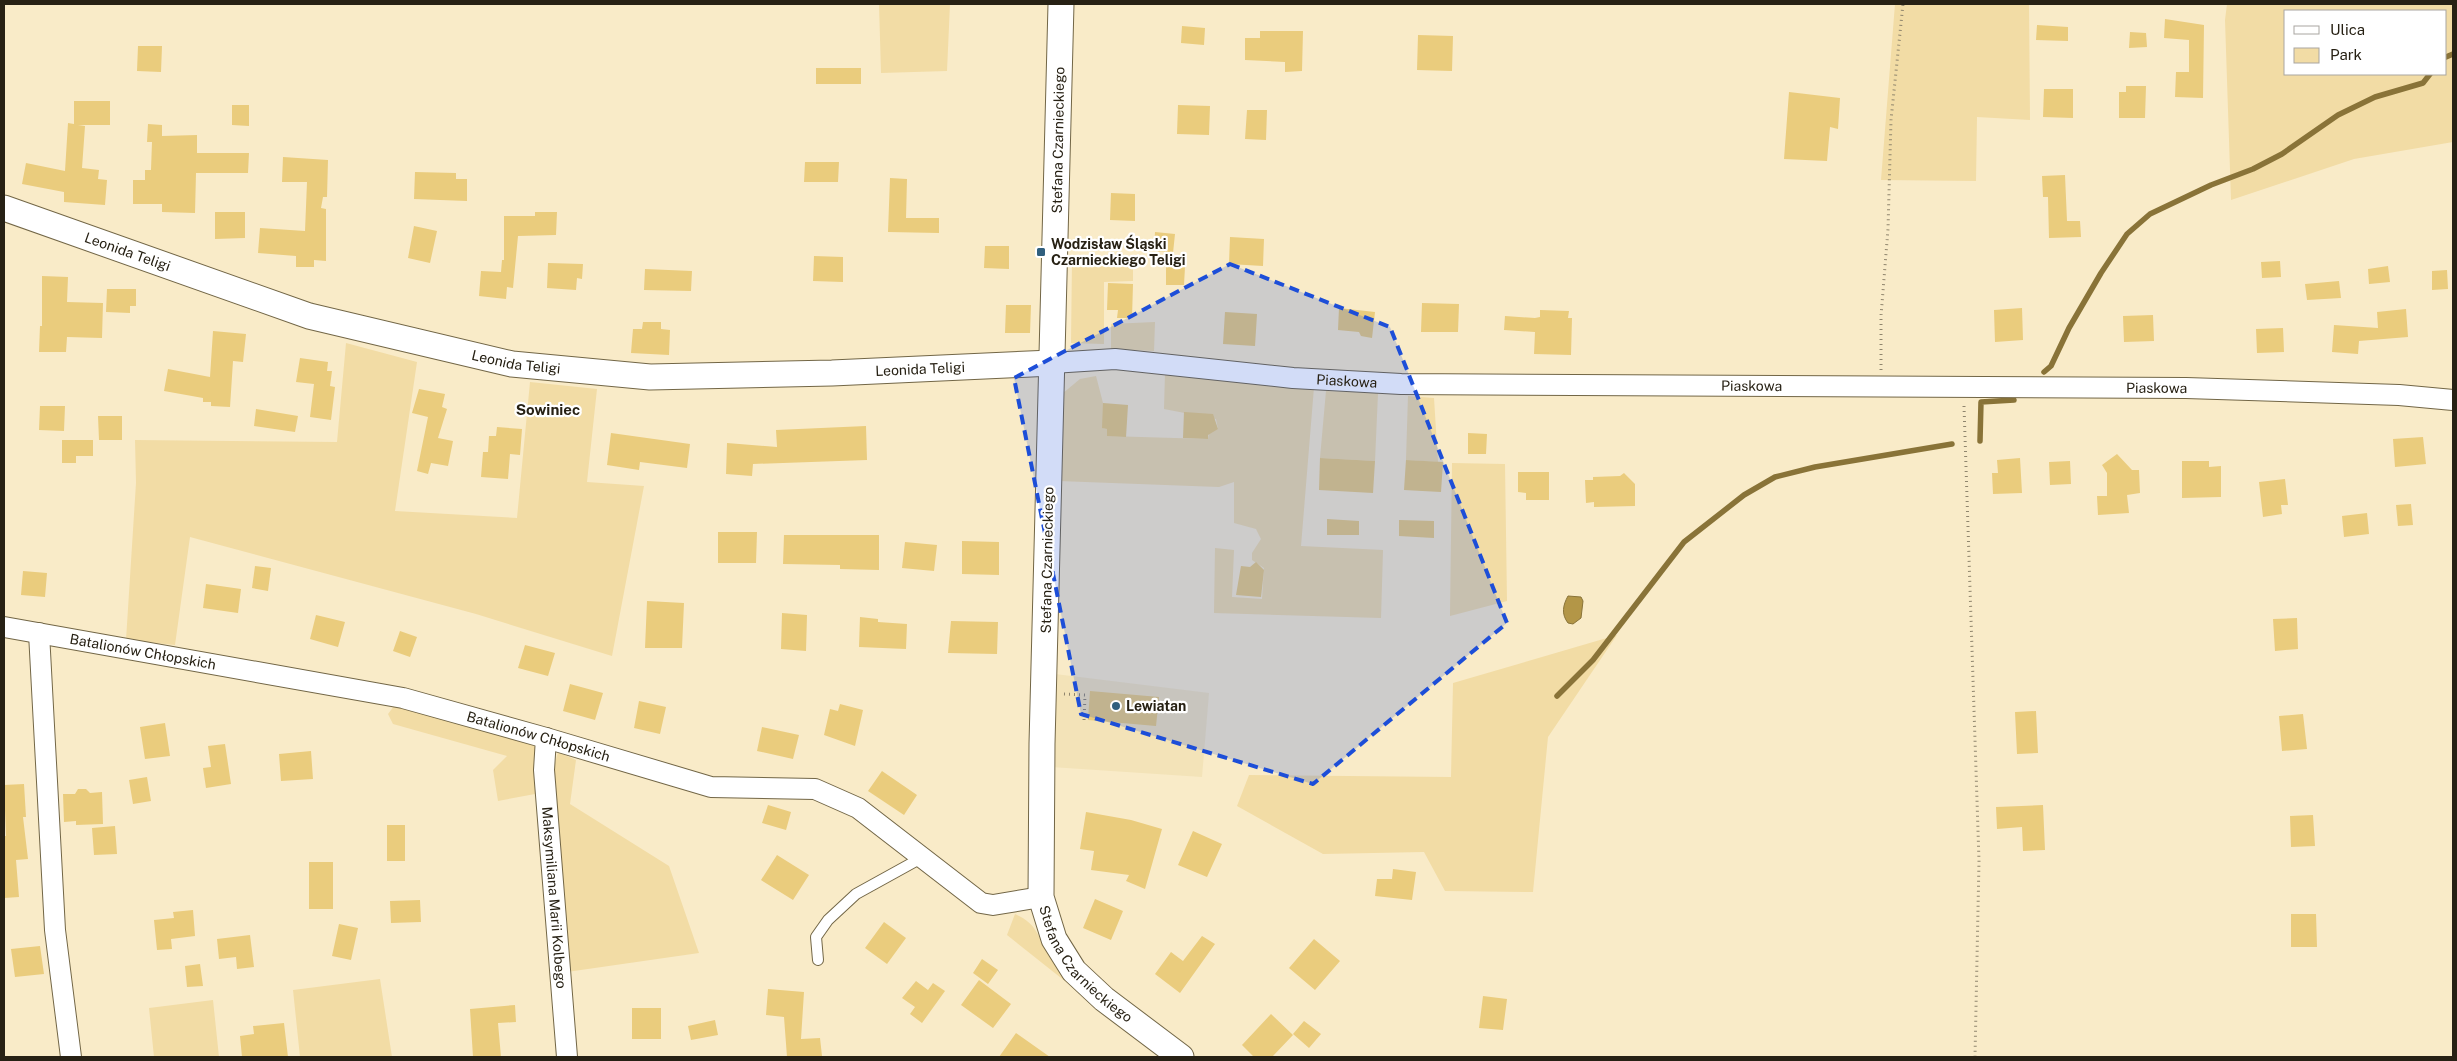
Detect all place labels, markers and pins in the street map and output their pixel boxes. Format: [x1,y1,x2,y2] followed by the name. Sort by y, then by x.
[1051,234,1186,268] place label: Wodzisław Śląski Czarnieckiego Teligi
[1035,246,1047,258] marker: Wodzisław Śląski Czarnieckiego Teligi
[1126,698,1186,714] place label: Lewiatan
[1110,700,1122,712] marker: Lewiatan

